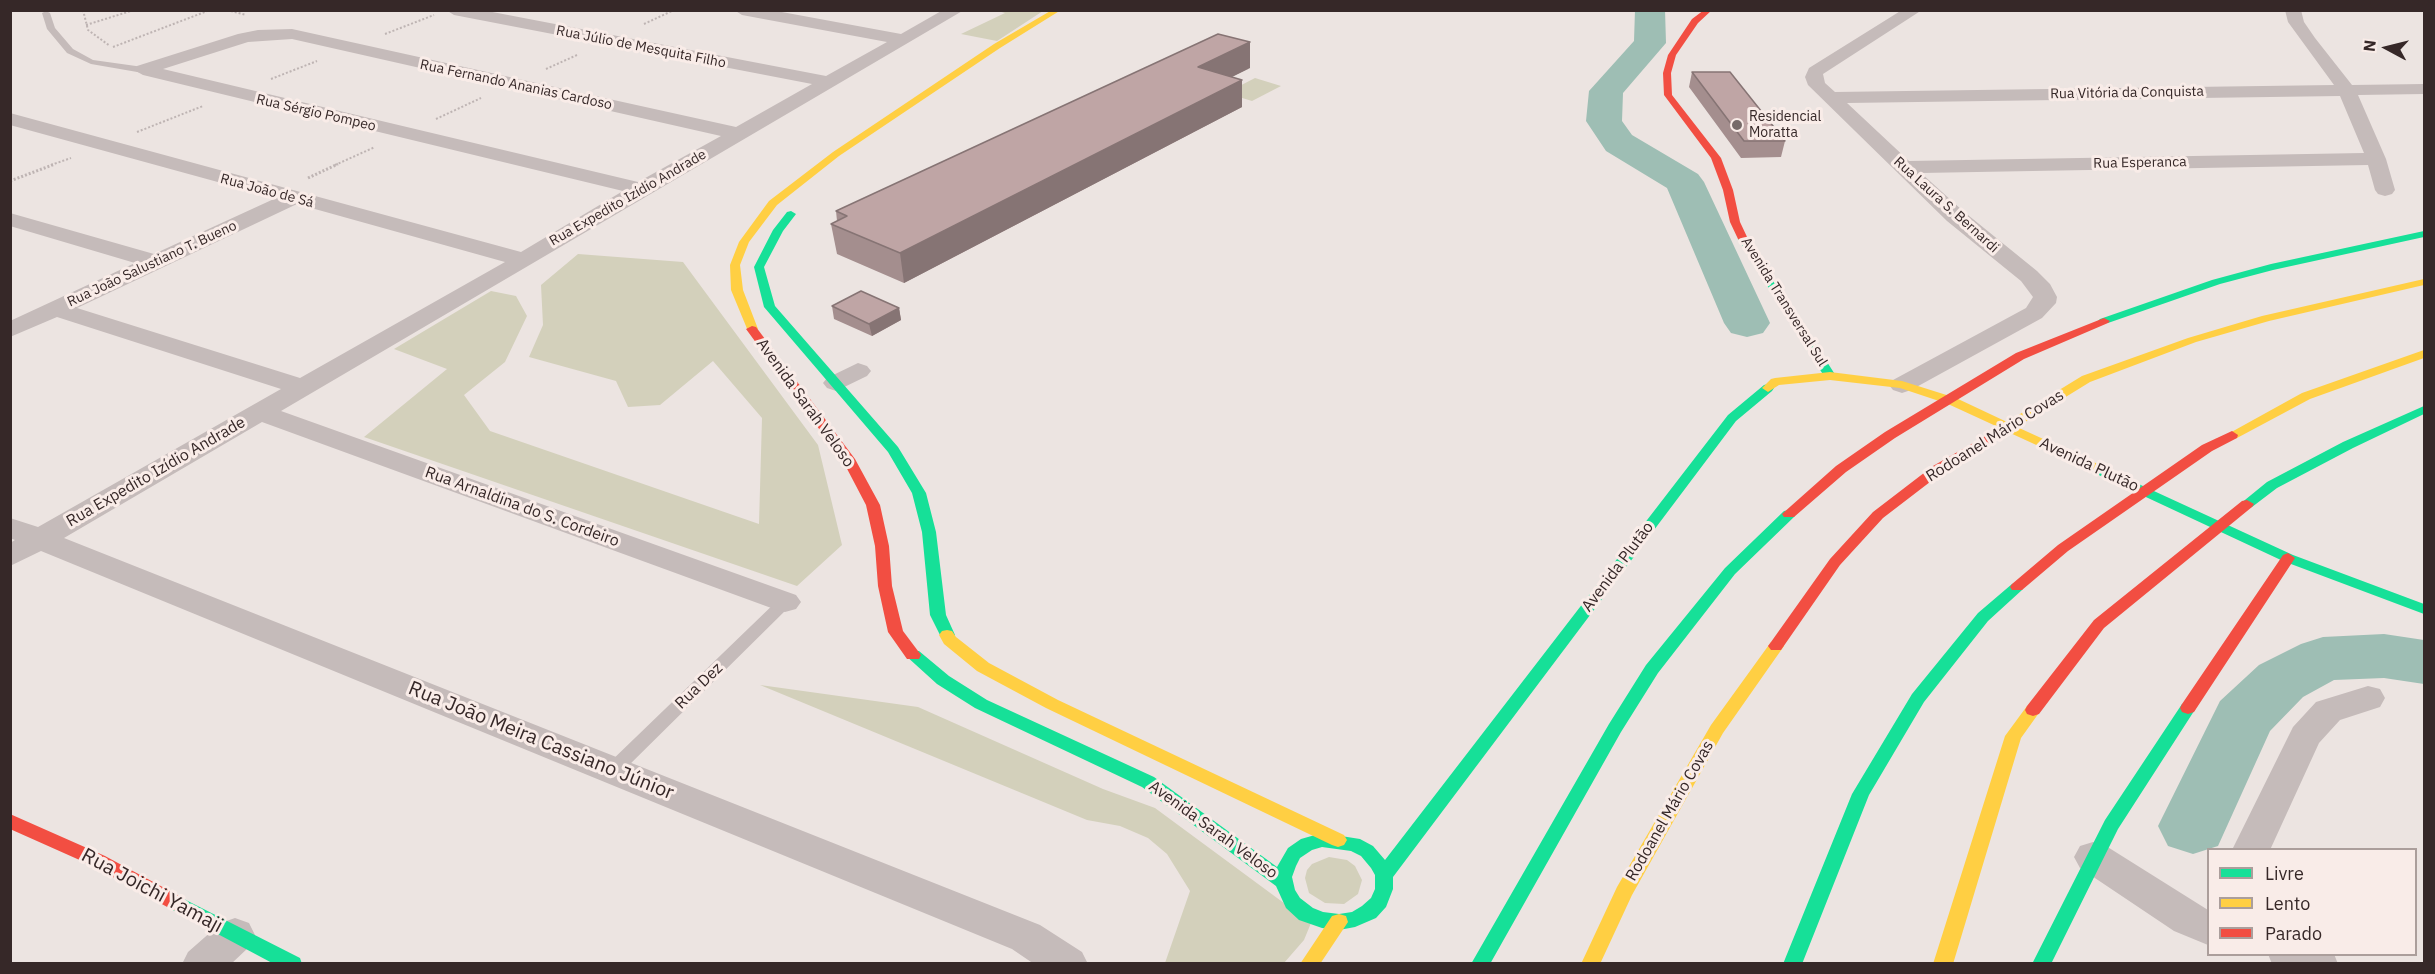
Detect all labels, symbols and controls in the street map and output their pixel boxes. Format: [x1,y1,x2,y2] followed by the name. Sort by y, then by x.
[2357,18,2417,78] north arrow
[555,22,727,72] street label: Rua Júlio de Mesquita Filho
[2359,39,2380,53] text: N
[418,56,614,114] street label: Rua Fernando Ananias Cardoso
[2050,83,2204,103] street label: Rua Vitória da Conquista
[255,91,377,135] street label: Rua Sérgio Pompeo
[1749,109,1821,142] place label: Residencial Moratta
[1730,118,1744,132] marker: Residencial Moratta
[547,146,709,250] street label: Rua Expedito Izídio Andrade
[1890,153,2002,257] street label: Rua Laura S. Bernardi
[2093,154,2187,172] street label: Rua Esperanca
[218,170,316,212] street label: Rua João de Sá
[65,217,239,311] street label: Rua João Salustiano T. Bueno
[1737,234,1831,370] street label: Avenida Transversal Sul
[752,335,858,471] street label: Avenida Sarah Veloso
[1923,386,2067,486] street label: Rodoanel Mário Covas
[63,413,249,531] street label: Rua Expedito Izídio Andrade
[2036,434,2142,496] street label: Avenida Plutão
[422,463,622,551] street label: Rua Arnaldina do S. Cordeiro
[1578,518,1658,616] street label: Avenida Plutão
[671,659,727,713] street label: Rua Dez
[405,677,677,805] street label: Rua João Meira Cassiano Júnior
[1622,737,1718,885] street label: Rodoanel Mário Covas
[1145,777,1281,883] street label: Avenida Sarah Veloso
[77,844,227,938] street label: Rua Joichi Yamaji
[2207,848,2417,956] legend
[2265,862,2304,885] text: Livre
[2265,892,2310,915] text: Lento
[2265,922,2322,945] text: Parado

